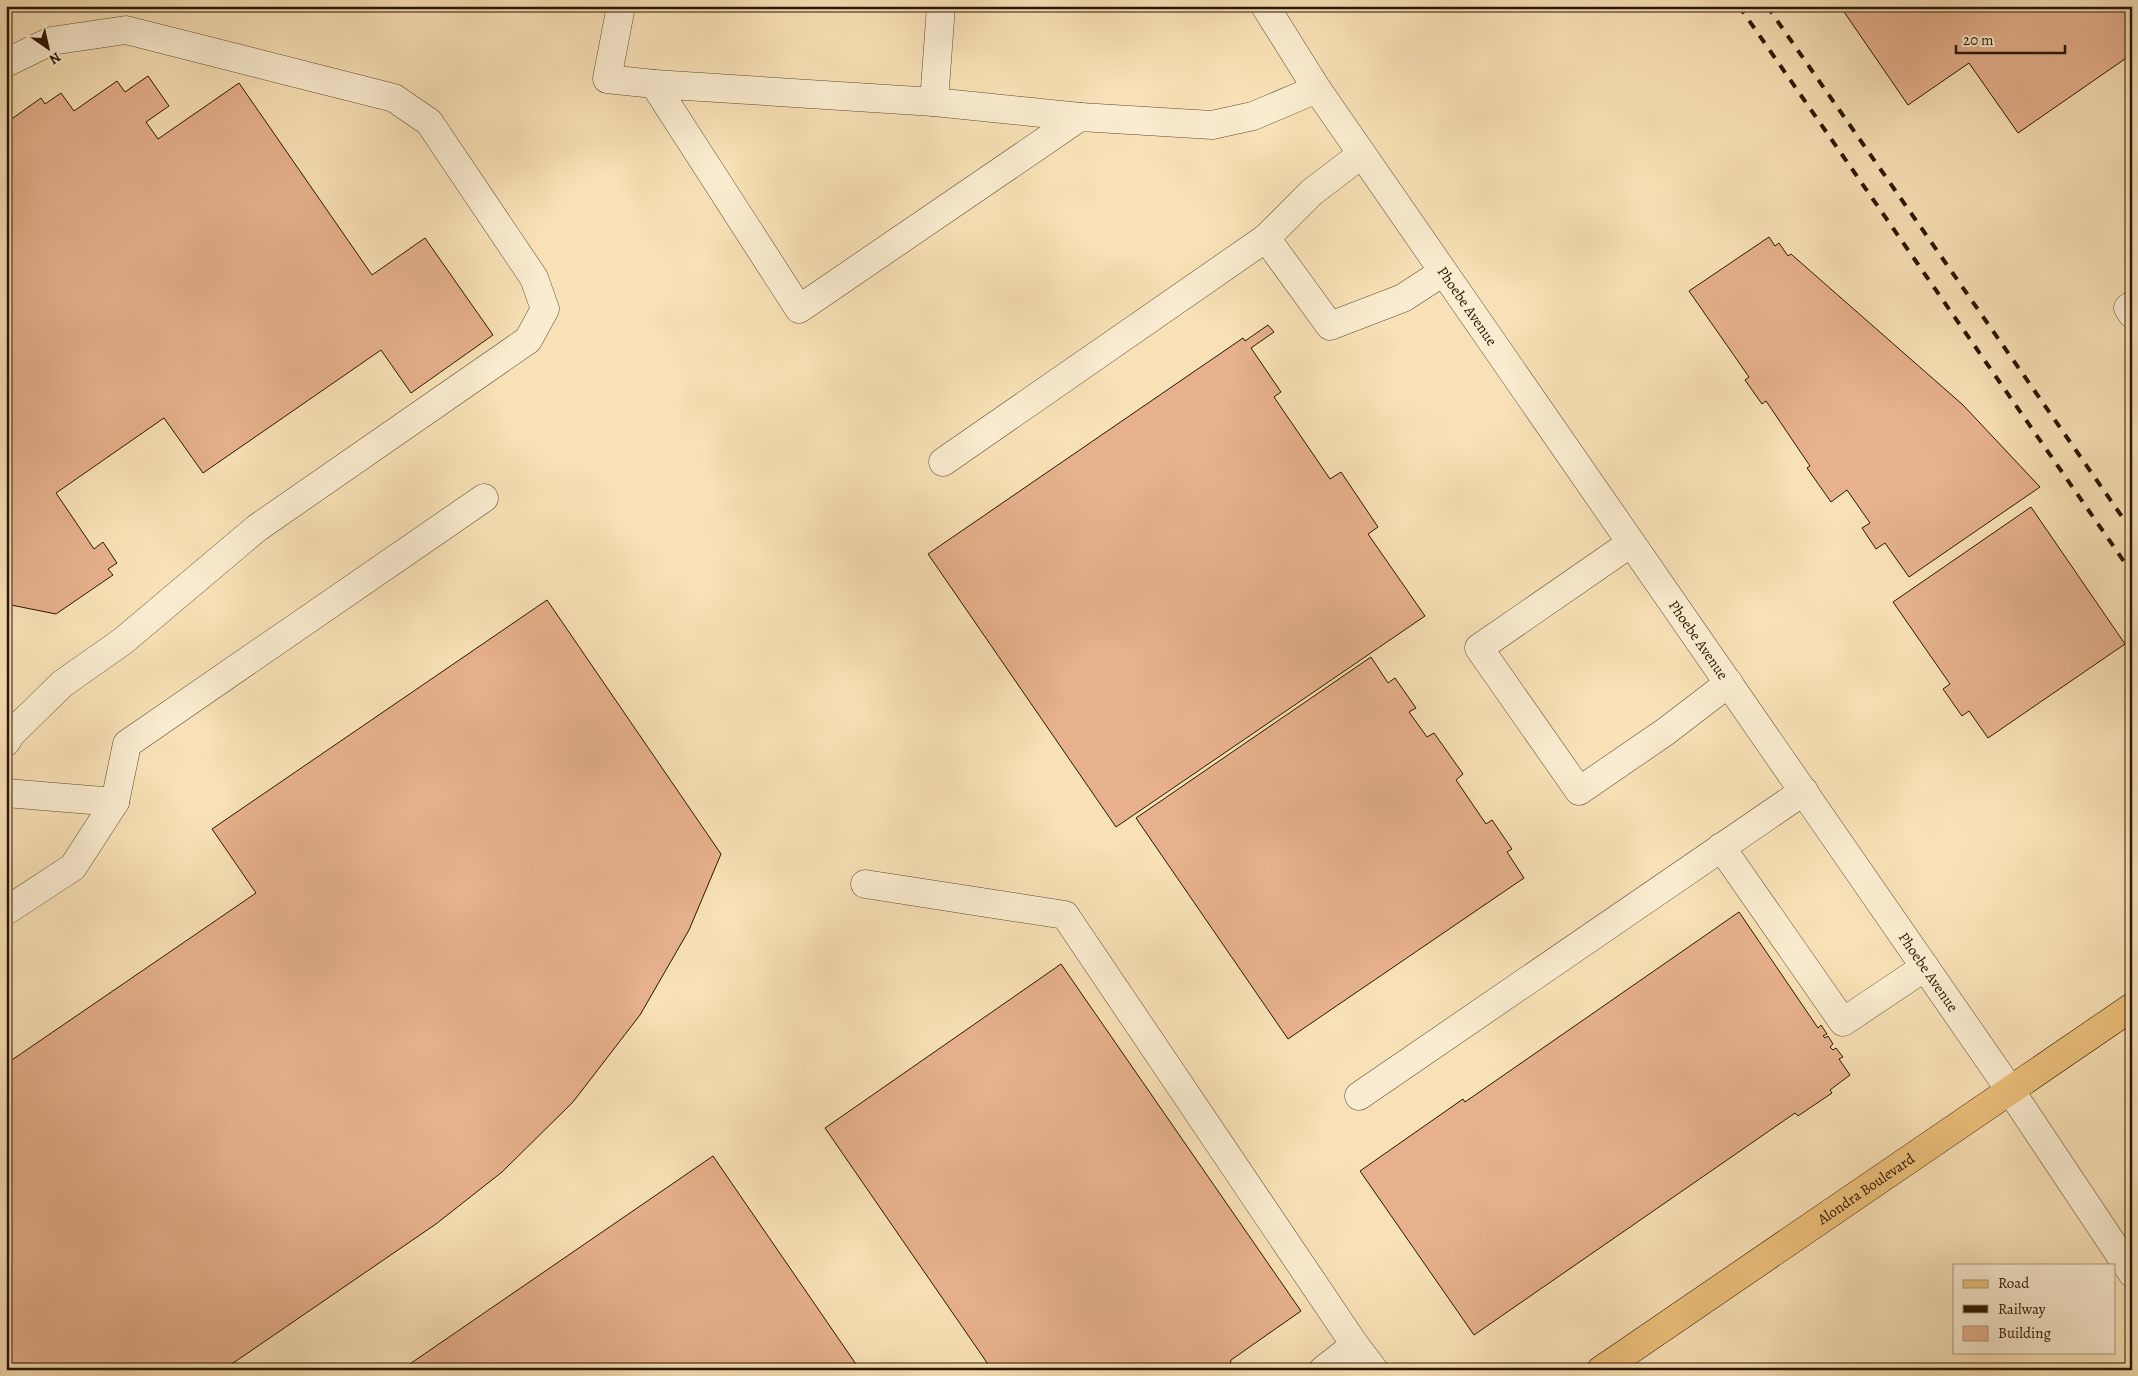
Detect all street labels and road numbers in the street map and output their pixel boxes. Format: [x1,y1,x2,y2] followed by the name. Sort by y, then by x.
[1433,262,1502,350] street label: Phoebe Avenue
[1664,596,1733,684] street label: Phoebe Avenue
[1894,928,1963,1016] street label: Phoebe Avenue
[1813,1148,1919,1230] street label: Alondra Boulevard

